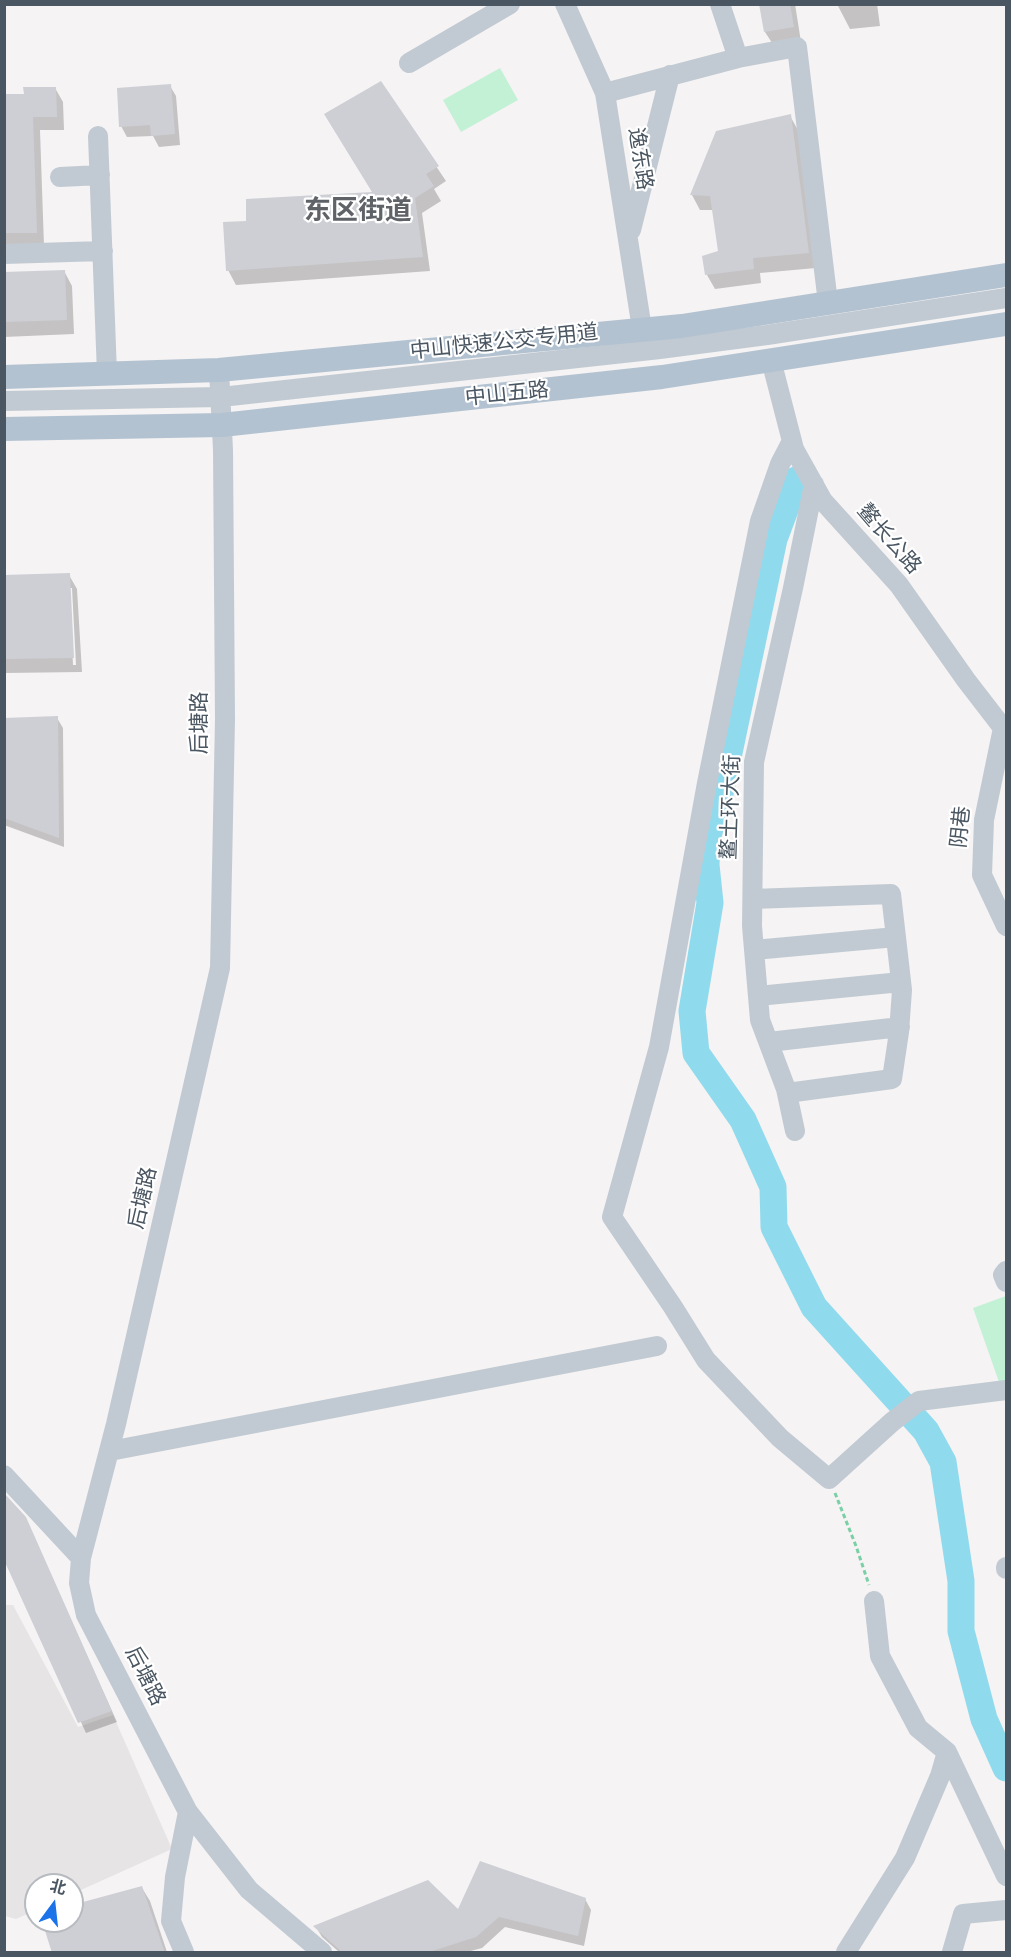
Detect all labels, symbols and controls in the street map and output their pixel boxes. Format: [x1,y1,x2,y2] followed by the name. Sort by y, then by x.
[623,126,657,192] street label: 逸东路
[304,195,412,227] district label: 东区街道
[409,320,599,364] street label: 中山快速公交专用道
[464,377,550,411] street label: 中山五路
[852,499,926,579] street label: 鳌长公路
[187,692,213,754] street label: 后塘路
[717,754,745,860] street label: 鳌土环大街
[946,805,976,849] street label: 阴巷
[124,1164,162,1232] street label: 后塘路
[119,1642,171,1710] street label: 后塘路
[24,1873,84,1933] north arrow
[48,1876,68,1898] text: 北

